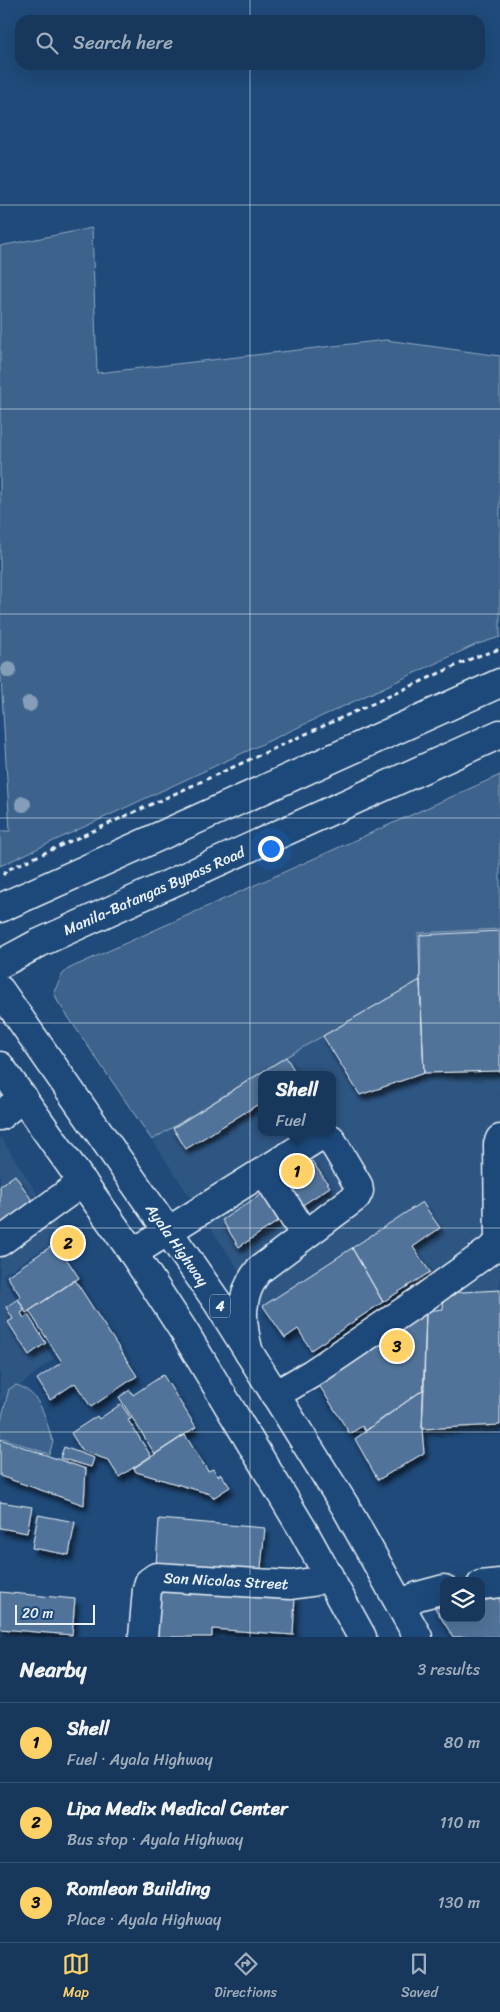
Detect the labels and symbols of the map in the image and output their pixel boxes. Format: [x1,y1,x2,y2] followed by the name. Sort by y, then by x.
[258,836,284,862] your location
[59,839,250,943] street label: Manila-Batangas Bypass Road
[281,1152,313,1190] pin: 1
[138,1197,216,1292] street label: Ayala Highway
[52,1224,84,1262] pin: 2
[210,1294,230,1318] road number: 4
[381,1327,413,1365] pin: 3
[163,1565,289,1597] street label: San Nicolas Street
[15,1602,95,1625] scale bar

